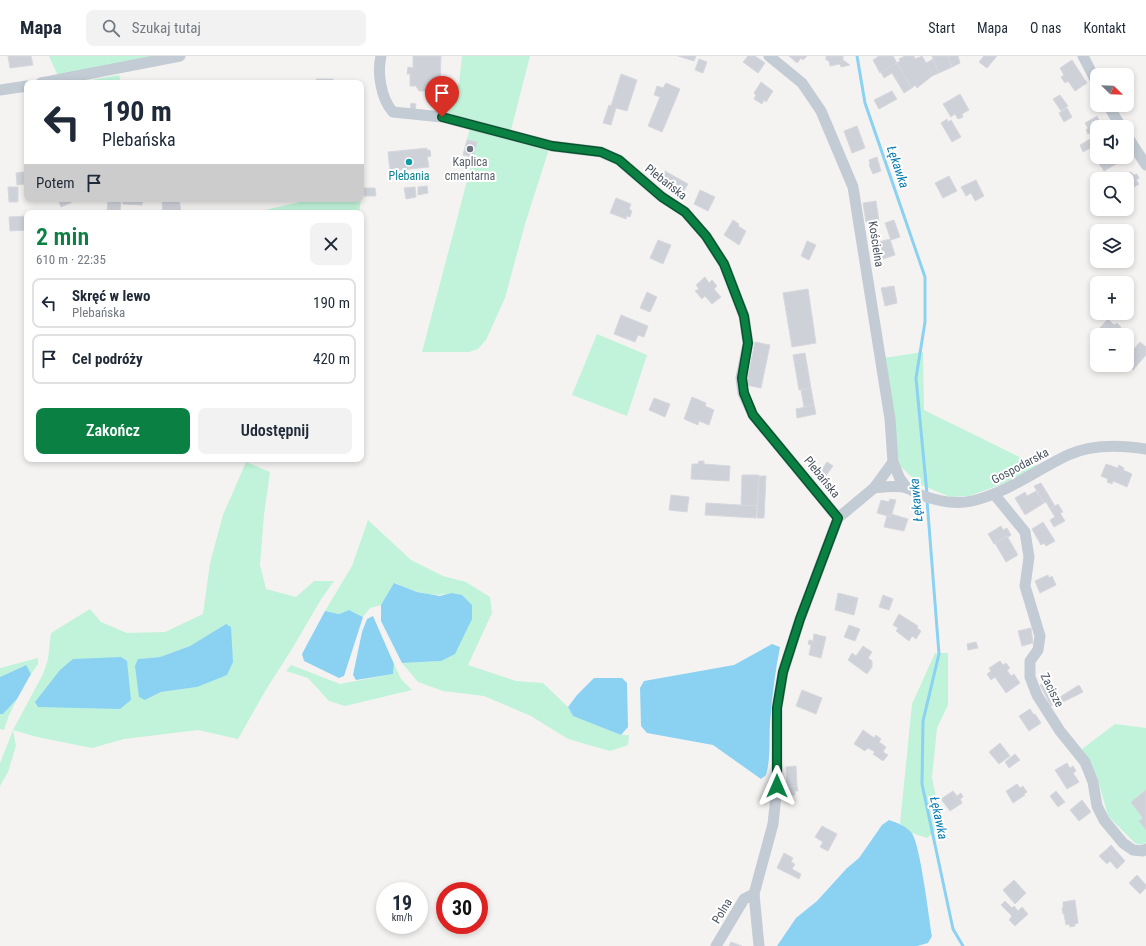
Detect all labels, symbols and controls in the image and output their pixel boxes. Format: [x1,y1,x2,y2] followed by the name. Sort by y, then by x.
[86,10,366,46] search box
[20,16,62,39] text: Mapa
[100,17,122,39] icon: search
[132,19,201,37] text: Szukaj tutaj
[928,20,955,36] text: Start
[977,20,1008,36] text: Mapa
[1030,20,1061,36] text: O nas
[1083,20,1126,36] text: Kontakt
[1090,68,1134,112] north arrow
[1090,68,1134,372] map controls
[425,76,459,117] pin
[431,82,453,104] icon: arrive
[102,95,172,128] text: 190 m
[36,96,88,148] icon: left
[1090,120,1134,164] button: sound
[102,129,176,150] text: Plebańska
[465,144,475,154] marker: Kaplica cmentarna
[884,144,912,190] water label: Łękawka
[445,155,496,183] place label: Kaplica cmentarna
[404,157,414,167] marker: Plebania
[642,161,690,203] street label: Plebańska
[388,169,430,183] place label: Plebania
[83,172,105,194] icon: arrive
[1090,172,1134,216] button: search
[36,174,75,192] text: Potem
[865,220,887,268] street label: Kościelna
[36,223,89,251] text: 2 min
[310,223,352,265] button: close
[1090,224,1134,268] button: layers
[36,252,106,267] text: 610 m · 22:35
[1090,276,1134,320] button: +
[72,287,151,305] text: Skręć w lewo
[38,292,60,314] icon: left
[313,294,350,312] text: 190 m
[72,305,125,320] text: Plebańska
[1090,328,1134,372] button: −
[38,348,60,370] icon: arrive
[72,350,143,368] text: Cel podróży
[313,350,350,368] text: 420 m
[36,408,190,454] button: Zakończ
[198,408,352,454] button: Udostępnij
[989,445,1051,487] street label: Gospodarska
[801,454,843,501] street label: Plebańska
[907,478,925,522] water label: Łękawka
[1037,671,1067,710] street label: Zacisze
[756,765,798,807] position arrow
[927,795,951,841] water label: Łękawka
[436,882,488,934] speed limit sign: 30
[392,891,412,915] text: 19
[709,896,735,926] street label: Polna
[392,912,412,923] text: km/h

